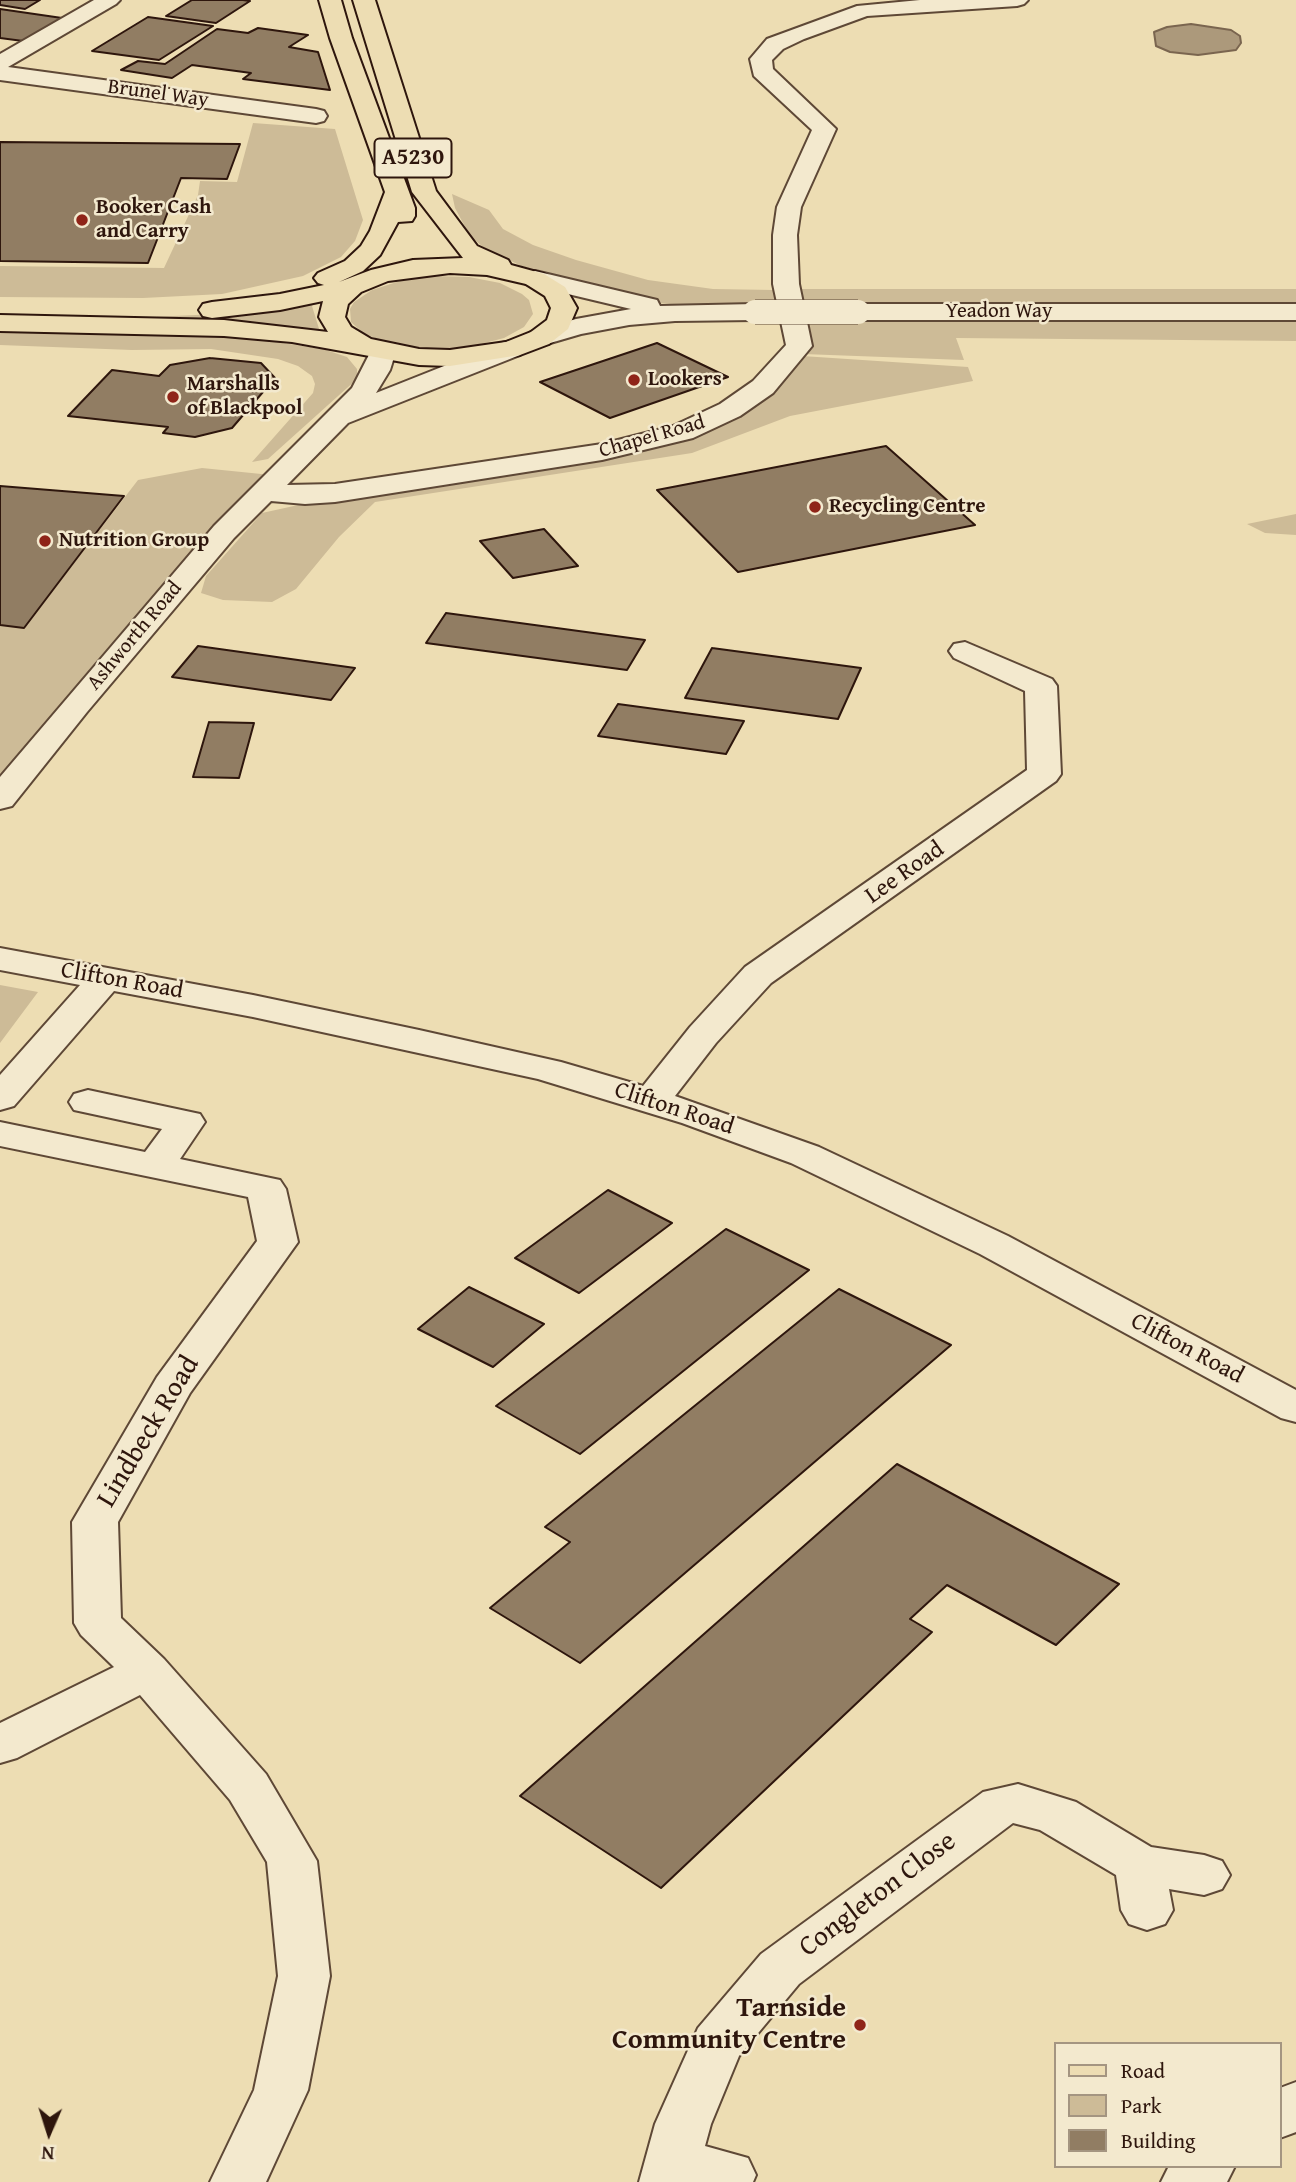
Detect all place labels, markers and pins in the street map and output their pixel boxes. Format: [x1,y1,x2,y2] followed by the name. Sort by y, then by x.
[96,195,212,245] place label: Booker Cash and Carry
[74,212,90,228] marker: Booker Cash and Carry
[648,367,722,393] place label: Lookers
[187,372,303,422] place label: Marshalls of Blackpool
[626,372,642,388] marker: Lookers
[165,389,181,405] marker: Marshalls of Blackpool
[829,494,985,520] place label: Recycling Centre
[807,499,823,515] marker: Recycling Centre
[59,528,209,554] place label: Nutrition Group
[37,533,53,549] marker: Nutrition Group
[612,1992,846,2058] place label: Tarnside Community Centre
[852,2017,868,2033] marker: Tarnside Community Centre

